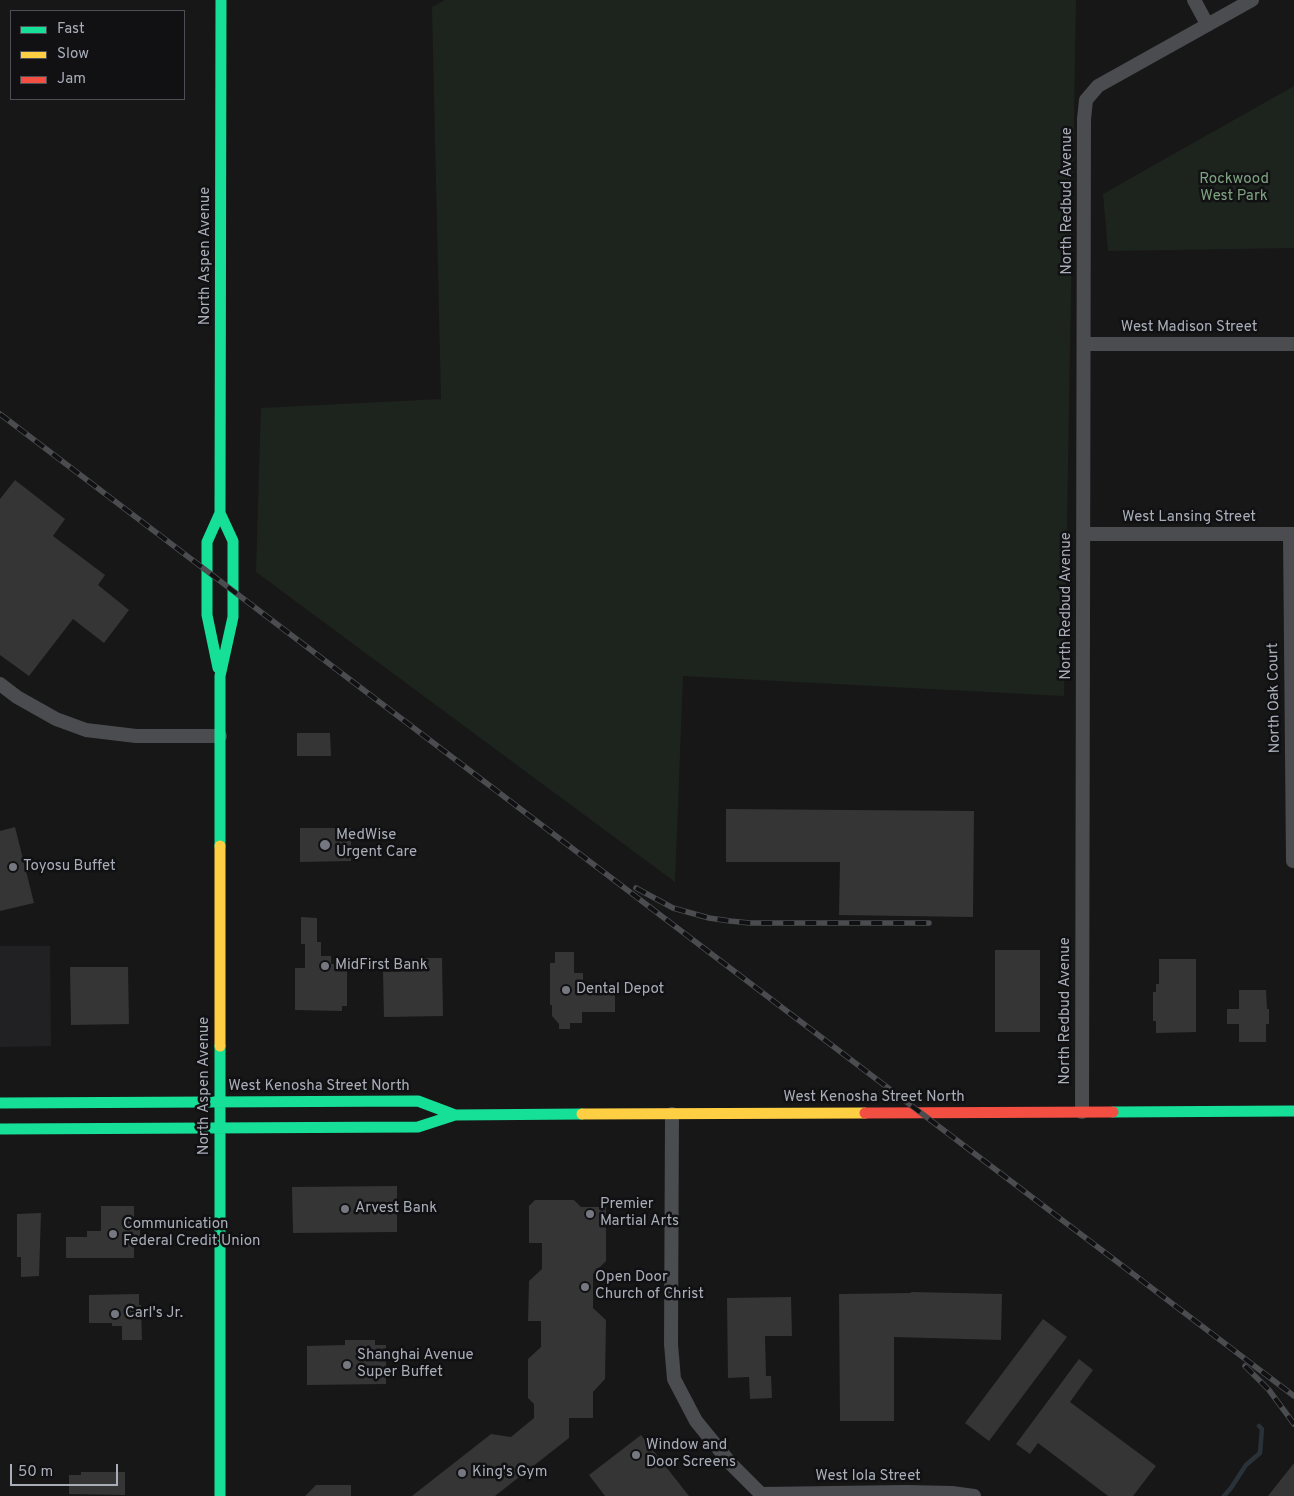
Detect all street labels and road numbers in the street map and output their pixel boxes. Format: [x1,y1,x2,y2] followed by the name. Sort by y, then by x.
[1059,127,1077,275] street label: North Redbud Avenue
[197,187,215,325] street label: North Aspen Avenue
[1121,319,1257,337] street label: West Madison Street
[1122,509,1256,527] street label: West Lansing Street
[1058,532,1076,680] street label: North Redbud Avenue
[1265,642,1285,754] street label: North Oak Court
[1057,937,1075,1085] street label: North Redbud Avenue
[196,1017,214,1155] street label: North Aspen Avenue
[228,1078,410,1096] street label: West Kenosha Street North
[783,1089,965,1107] street label: West Kenosha Street North
[815,1468,921,1486] street label: West Iola Street

